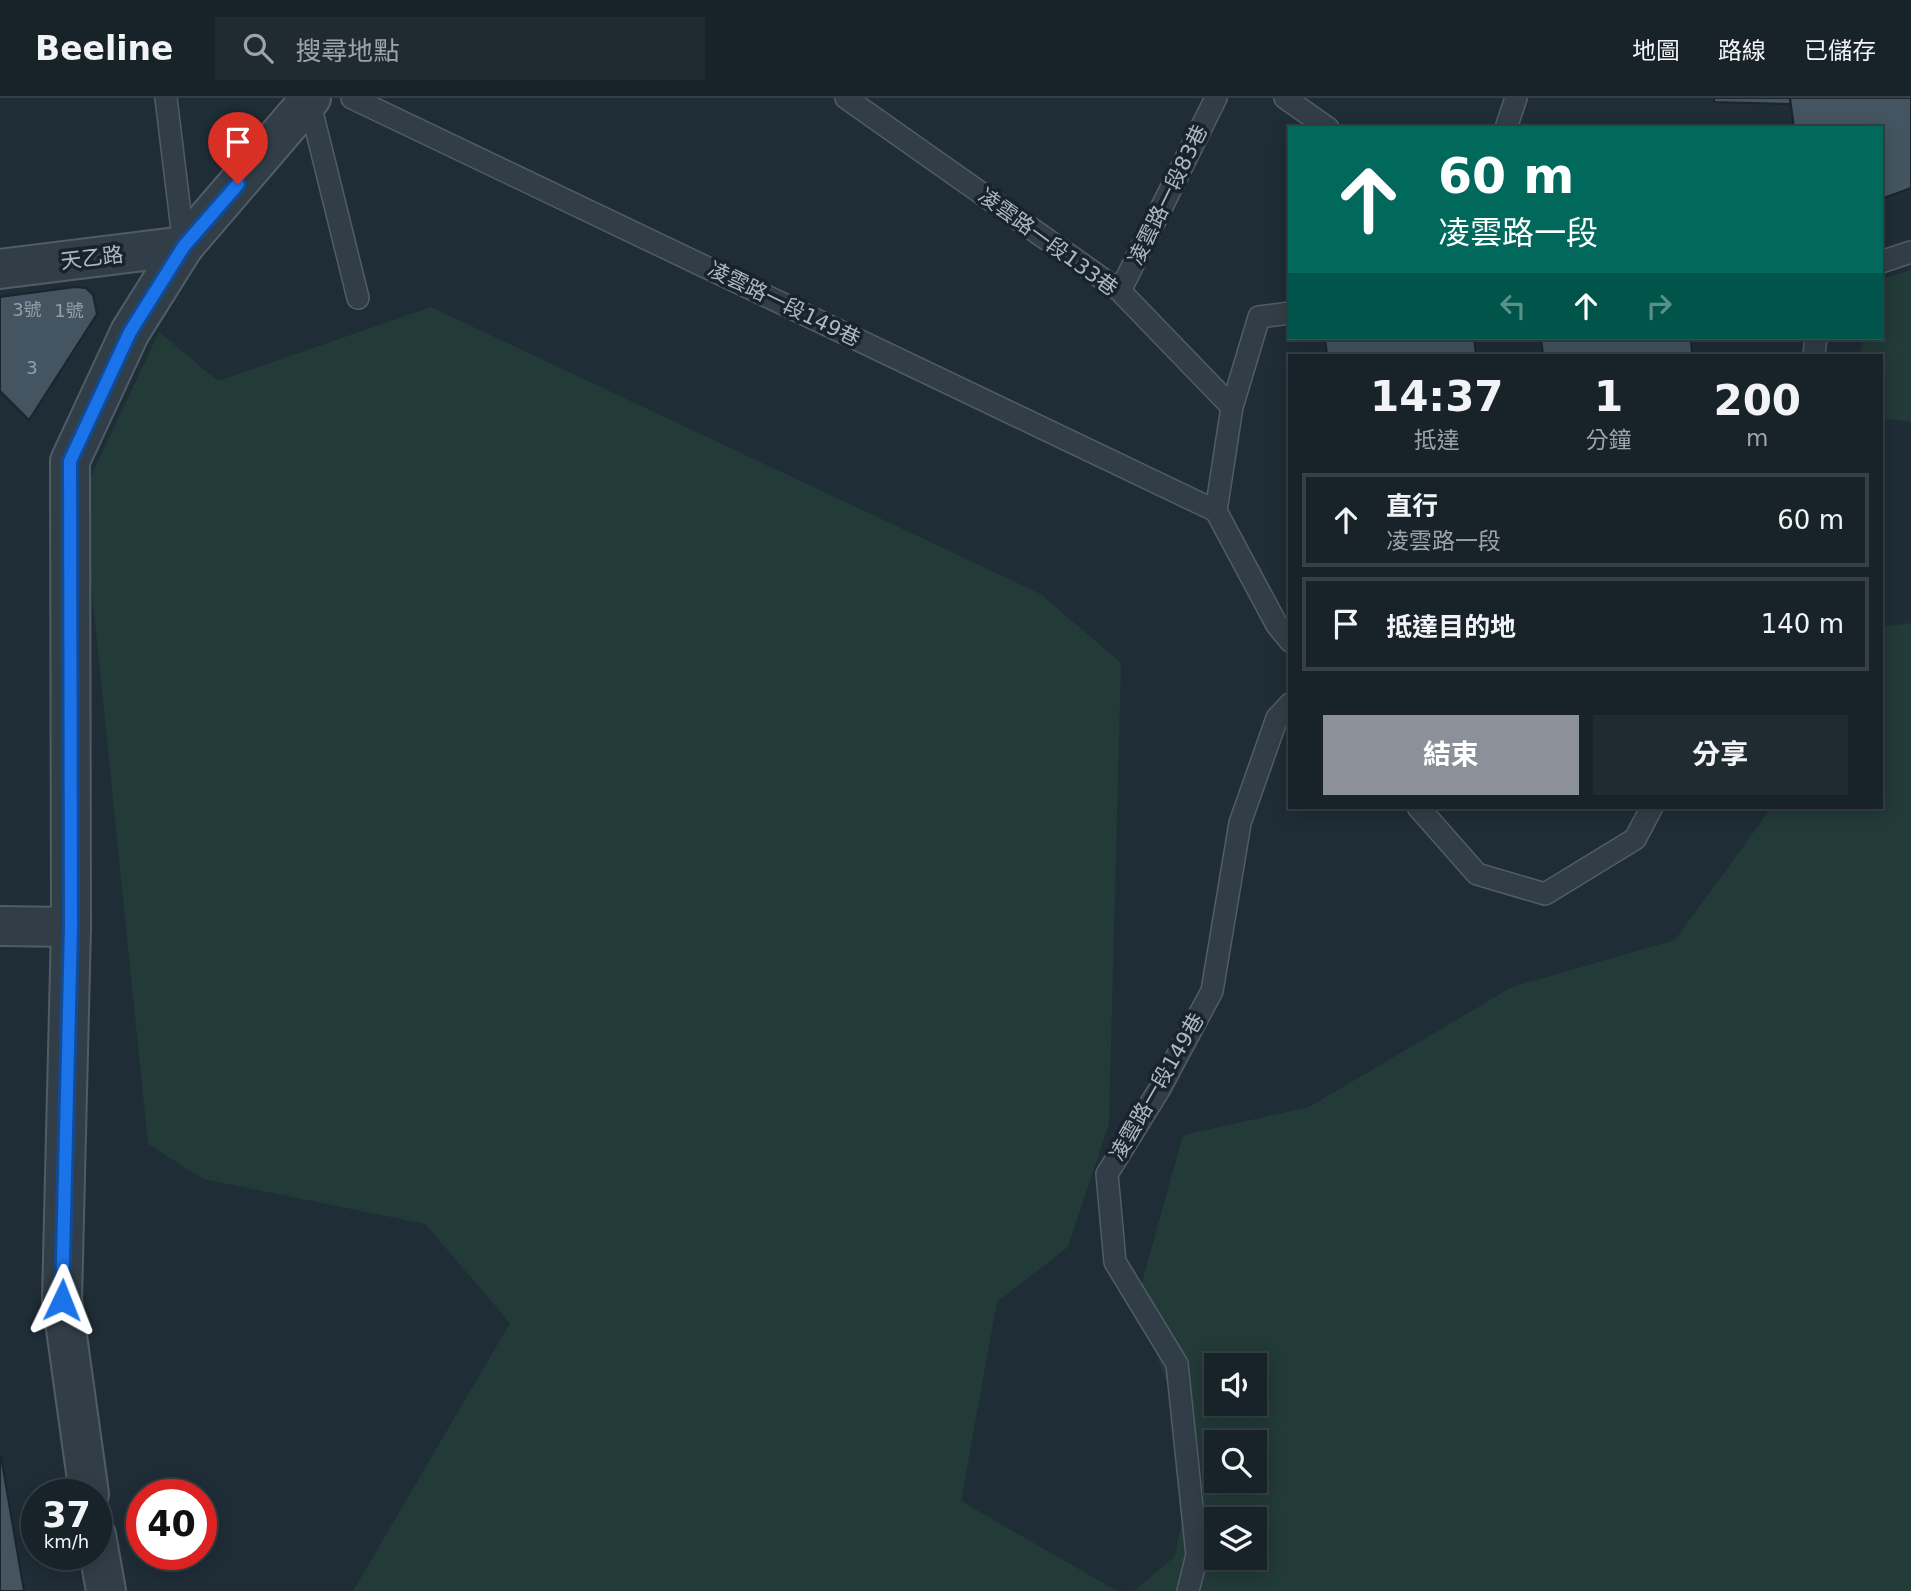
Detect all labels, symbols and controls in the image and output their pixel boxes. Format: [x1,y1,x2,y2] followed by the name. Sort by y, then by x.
[215,17,705,80] search box
[35,29,173,68] text: Beeline
[239,29,277,67] icon: search
[295,36,399,66] text: 搜尋地點
[1632,37,1680,65] text: 地圖
[1718,37,1766,65] text: 路線
[1804,37,1876,65] text: 已儲存
[208,112,268,184] pin
[1124,121,1212,269] street label: 凌雲路一段83巷
[219,123,257,161] icon: arrive
[1438,148,1574,205] text: 60 m
[1323,154,1414,245] icon: ahead
[974,183,1122,301] street label: 凌雲路一段133巷
[1438,214,1598,252] text: 凌雲路一段
[59,242,125,274] street label: 天乙路
[704,257,864,351] street label: 凌雲路一段149巷
[1494,287,1532,325] icon: left
[1567,287,1605,325] icon: ahead
[1640,287,1678,325] icon: right
[12,299,42,320] house number: 3號
[54,300,84,321] house number: 1號
[26,357,38,378] house number: 3
[1370,372,1504,421] text: 14:37
[1594,372,1623,421] text: 1
[1713,376,1801,425] text: 200
[1746,425,1768,451] text: m
[1414,427,1460,453] text: 抵達
[1586,427,1632,453] text: 分鐘
[1386,491,1438,521] text: 直行
[1327,501,1365,539] icon: ahead
[1777,505,1844,535] text: 60 m
[1386,528,1501,554] text: 凌雲路一段
[1327,605,1365,643] icon: arrive
[1761,609,1844,639] text: 140 m
[1386,612,1516,642] text: 抵達目的地
[1323,715,1579,795] button: 結束
[1593,715,1848,795] button: 分享
[1105,1009,1209,1165] street label: 凌雲路一段149巷
[25,1263,99,1337] position arrow
[1204,1353,1267,1570] map controls
[1204,1353,1267,1416] button: sound
[1204,1430,1267,1493] button: search
[126,1479,217,1570] speed limit sign: 40
[42,1495,91,1535] text: 37
[1204,1507,1267,1570] button: layers
[44,1531,89,1552] text: km/h

